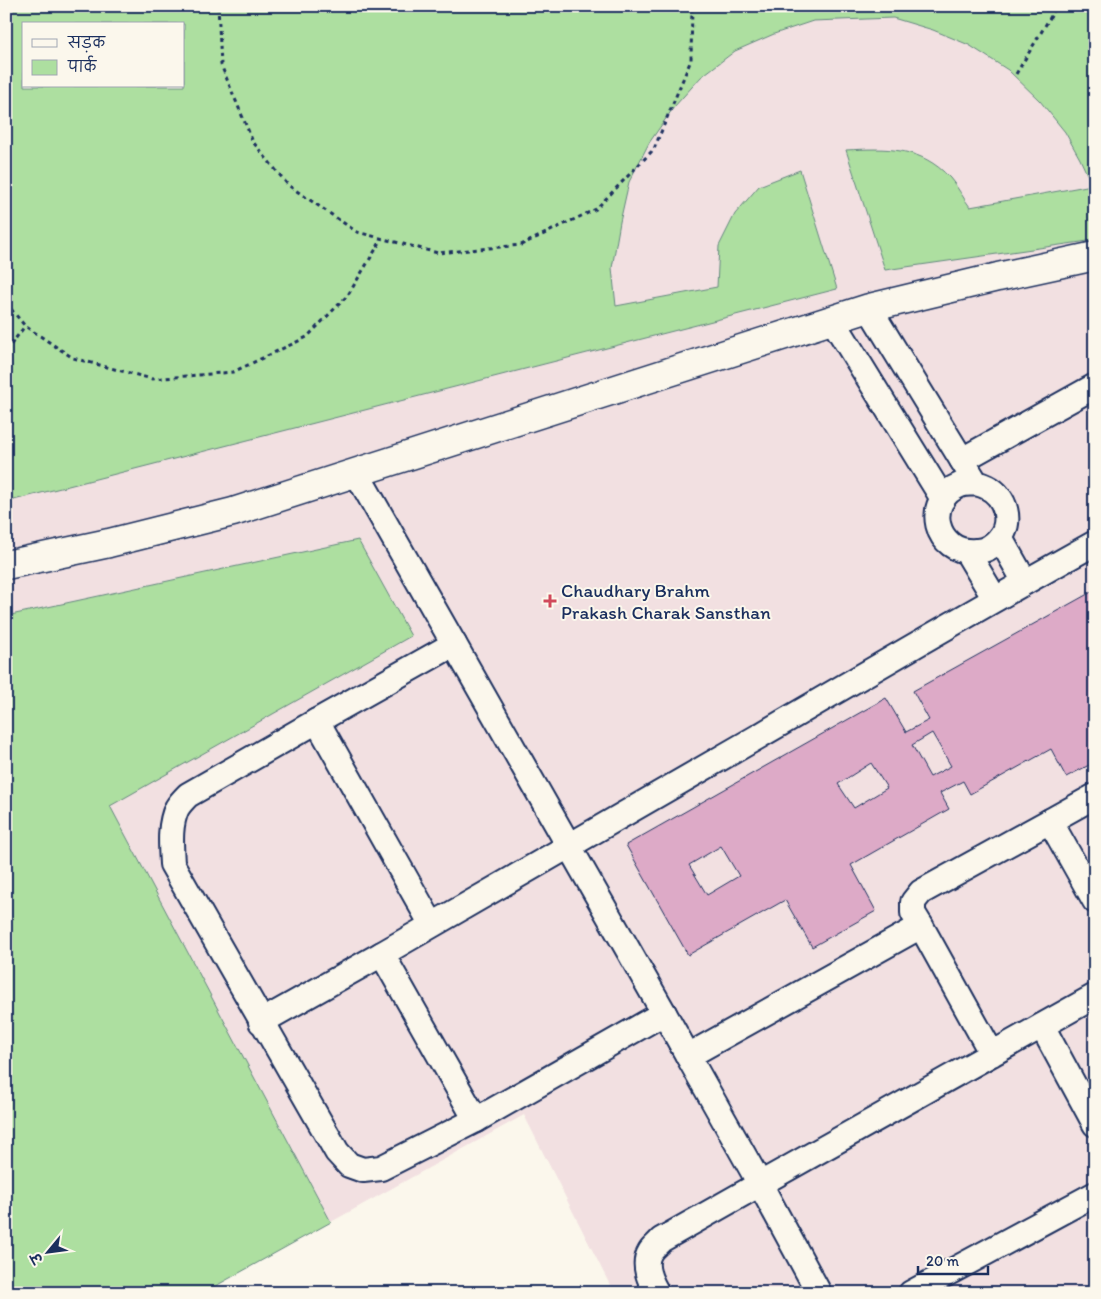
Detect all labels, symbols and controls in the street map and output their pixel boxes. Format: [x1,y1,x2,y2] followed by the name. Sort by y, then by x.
[22,22,185,88] legend
[67,34,106,53] text: सड़क
[67,55,98,76] text: पार्क
[561,579,771,624] place label: Chaudhary Brahm Prakash Charak Sansthan
[543,594,557,608] marker: Chaudhary Brahm Prakash Charak Sansthan
[22,1226,72,1276] north arrow
[918,1244,988,1276] scale bar
[27,1248,48,1268] text: उ
[926,1252,960,1270] text: 20 m

